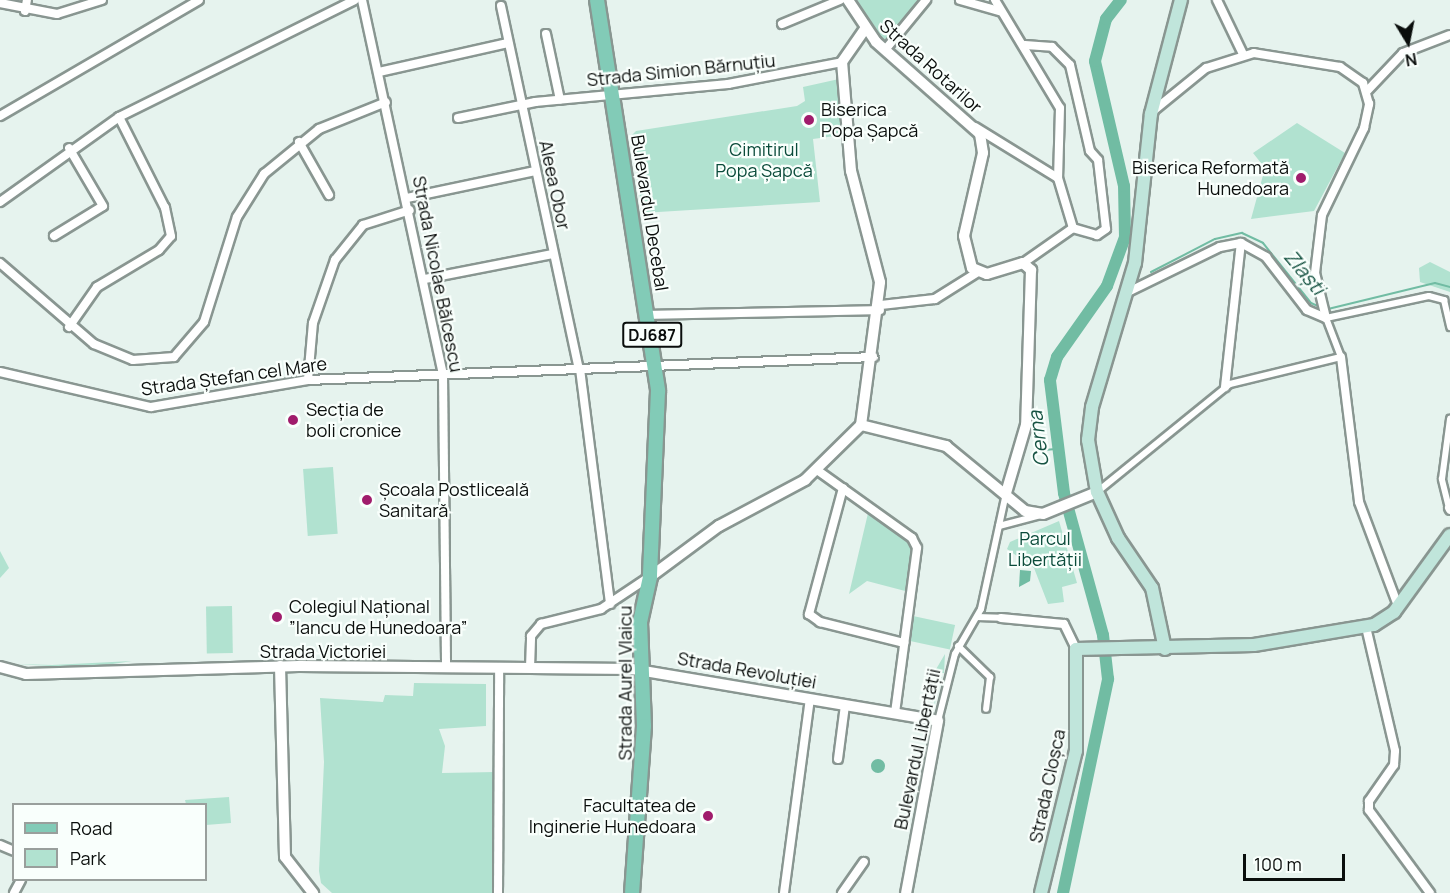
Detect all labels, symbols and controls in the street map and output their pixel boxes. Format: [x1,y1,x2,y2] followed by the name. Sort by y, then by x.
[1378,12,1438,72] north arrow
[875,15,987,117] street label: Strada Rotarilor
[1404,48,1419,72] text: N
[586,49,776,91] street label: Strada Simion Bărnuțiu
[821,99,918,142] place label: Biserica Popa Șapcă
[802,113,816,127] marker: Biserica Popa Șapcă
[627,133,673,293] street label: Bulevardul Decebal
[535,138,575,232] street label: Aleea Obor
[715,139,813,182] park label: Cimitirul Popa Șapcă
[1132,157,1289,200] place label: Biserica Reformată Hunedoara
[1294,171,1308,185] marker: Biserica Reformată Hunedoara
[408,174,468,374] street label: Strada Nicolae Bălcescu
[1279,245,1331,299] water label: Zlaști
[622,322,682,348] road number: DJ687
[140,352,328,400] street label: Strada Ștefan cel Mare
[306,399,401,442] place label: Secția de boli cronice
[1023,410,1053,468] water label: Cerna
[284,411,302,429] marker: Secția de boli cronice
[379,479,529,522] place label: Școala Postliceală Sanitară
[360,493,374,507] marker: Școala Postliceală Sanitară
[1008,528,1082,570] park label: Parcul Libertății
[289,596,468,638] place label: Colegiul Național ”Iancu de Hunedoara”
[614,606,636,760] street label: Strada Aurel Vlaicu
[270,610,284,624] marker: Colegiul Național ”Iancu de Hunedoara”
[260,640,386,662] street label: Strada Victoriei
[676,647,818,693] street label: Strada Revoluției
[889,667,945,831] street label: Bulevardul Libertății
[1024,727,1070,845] street label: Strada Cloșca
[529,795,696,838] place label: Facultatea de Inginerie Hunedoara
[12,803,207,881] legend
[701,809,715,823] marker: Facultatea de Inginerie Hunedoara
[70,816,113,840] text: Road
[1246,842,1348,880] scale bar
[70,846,106,870] text: Park
[1254,852,1302,876] text: 100 m

